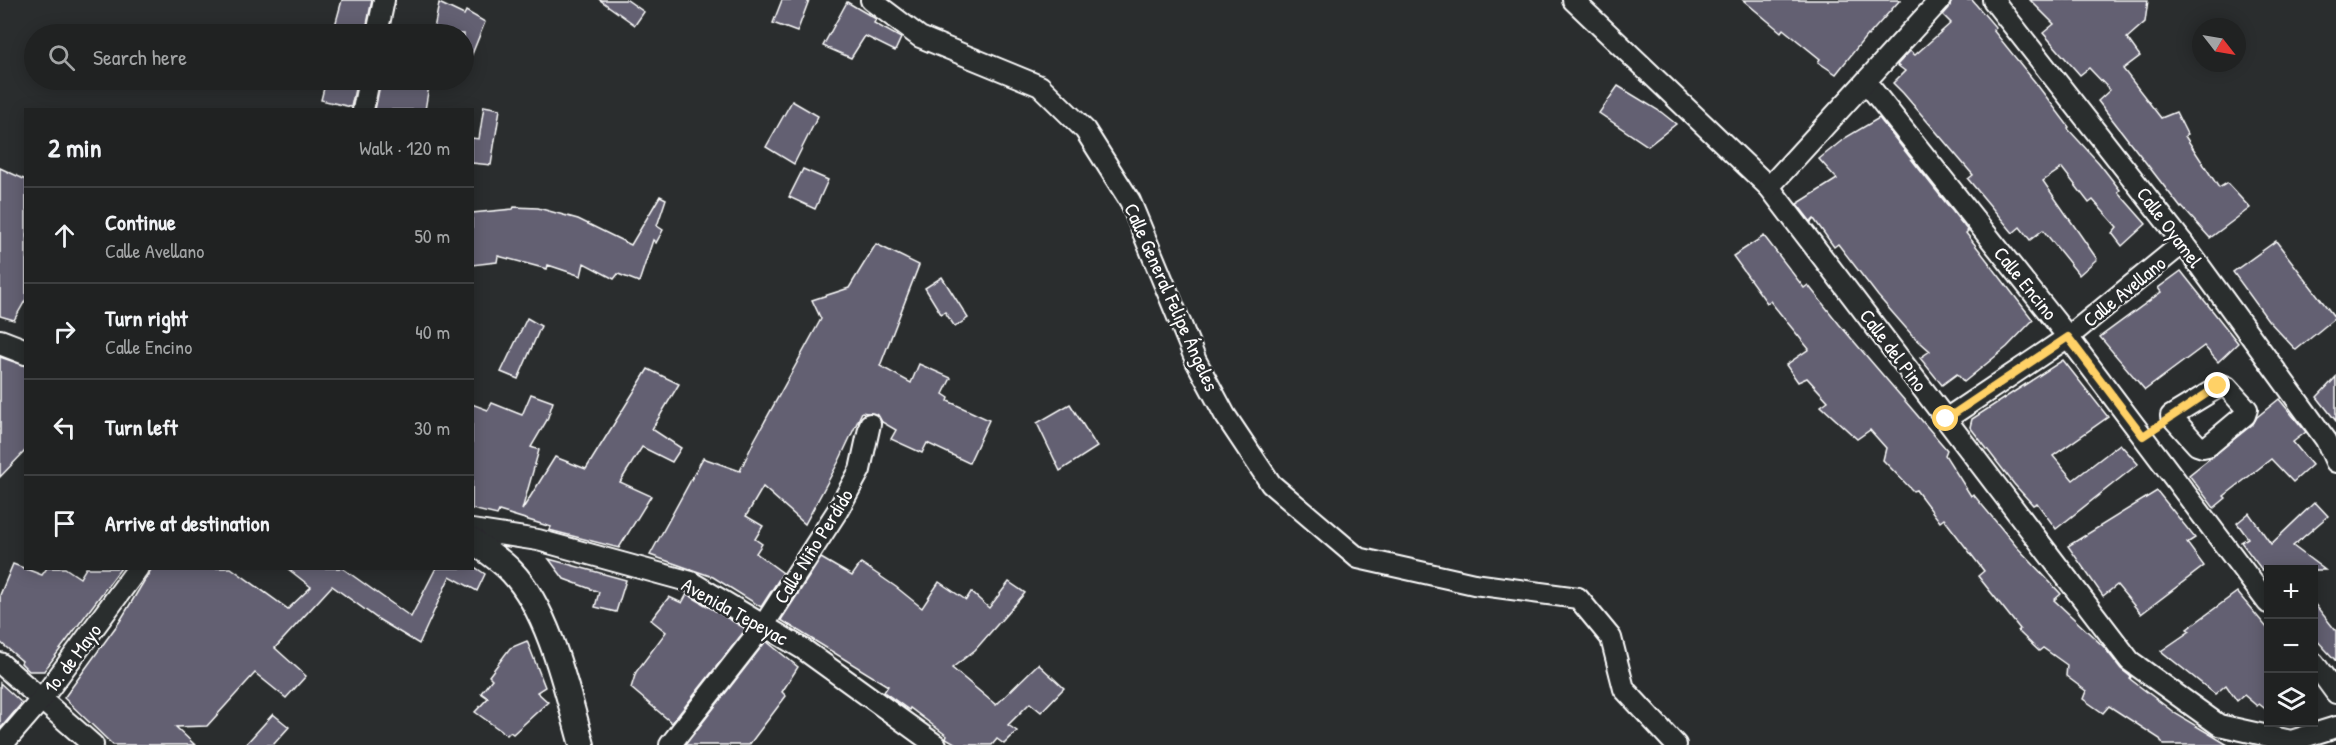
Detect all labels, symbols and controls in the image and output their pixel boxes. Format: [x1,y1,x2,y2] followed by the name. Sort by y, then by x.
[2192,18,2246,72] north arrow
[24,24,474,90] search box
[45,41,78,74] icon: search
[93,42,187,72] text: Search here
[48,130,101,165] text: 2 min
[359,134,450,161] text: Walk · 120 m
[2131,181,2210,273] street label: Calle Oyamel
[1118,199,1226,395] street label: Calle General Felipe Ángeles
[105,207,176,237] text: Continue
[48,219,81,252] icon: ahead
[414,222,450,249] text: 50 m
[105,237,204,264] text: Calle Avellano
[1988,241,2064,325] street label: Calle Encino
[2077,249,2171,333] street label: Calle Avellano
[105,303,188,333] text: Turn right
[1854,303,1934,397] street label: Calle del Pino
[48,315,81,348] icon: right
[415,318,450,345] text: 40 m
[105,333,192,360] text: Calle Encino
[2204,372,2230,398] route end
[1932,405,1958,431] route start
[48,411,81,444] icon: left
[105,412,178,442] text: Turn left
[414,414,450,441] text: 30 m
[767,484,859,608] street label: Calle Niño Perdido
[48,507,81,540] icon: arrive
[105,508,270,538] text: Arrive at destination
[2264,565,2318,727] map controls
[2264,565,2318,619] button: +
[677,571,793,651] street label: Avenida Tepeyac
[37,618,107,698] street label: 1o. de Mayo
[2264,619,2318,673] button: −
[2264,673,2318,727] button: layers

